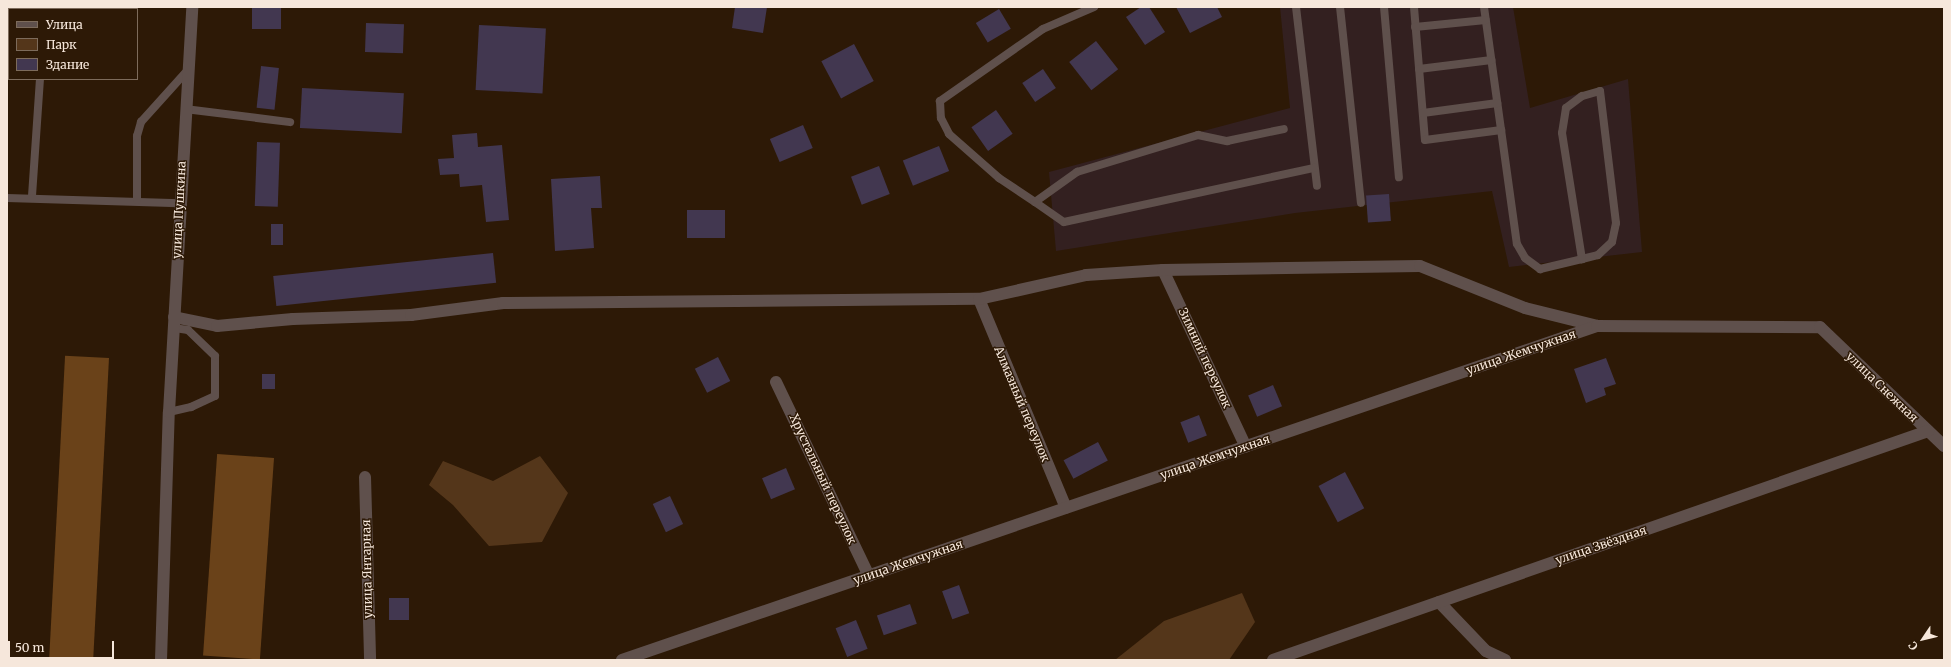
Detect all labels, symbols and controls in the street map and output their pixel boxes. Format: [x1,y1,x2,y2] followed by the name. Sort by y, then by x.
[8,8,138,80] legend
[46,17,83,32] text: Улица
[46,37,77,52] text: Парк
[46,57,89,72] text: Здание
[169,161,189,259] street label: улица Пушкина
[1175,306,1235,410] street label: Зимний переулок
[1464,326,1578,378] street label: улица Жемчужная
[991,344,1053,464] street label: Алмазный переулок
[1843,349,1921,425] street label: улица Снежная
[786,412,860,546] street label: Хрустальный переулок
[1158,431,1272,483] street label: улица Жемчужная
[359,519,375,619] street label: улица Янтарная
[1554,523,1648,567] street label: улица Звёздная
[851,536,965,588] street label: улица Жемчужная
[1903,619,1943,659] north arrow
[10,633,116,659] scale bar
[1905,639,1921,653] text: С
[15,640,44,655] text: 50 m

